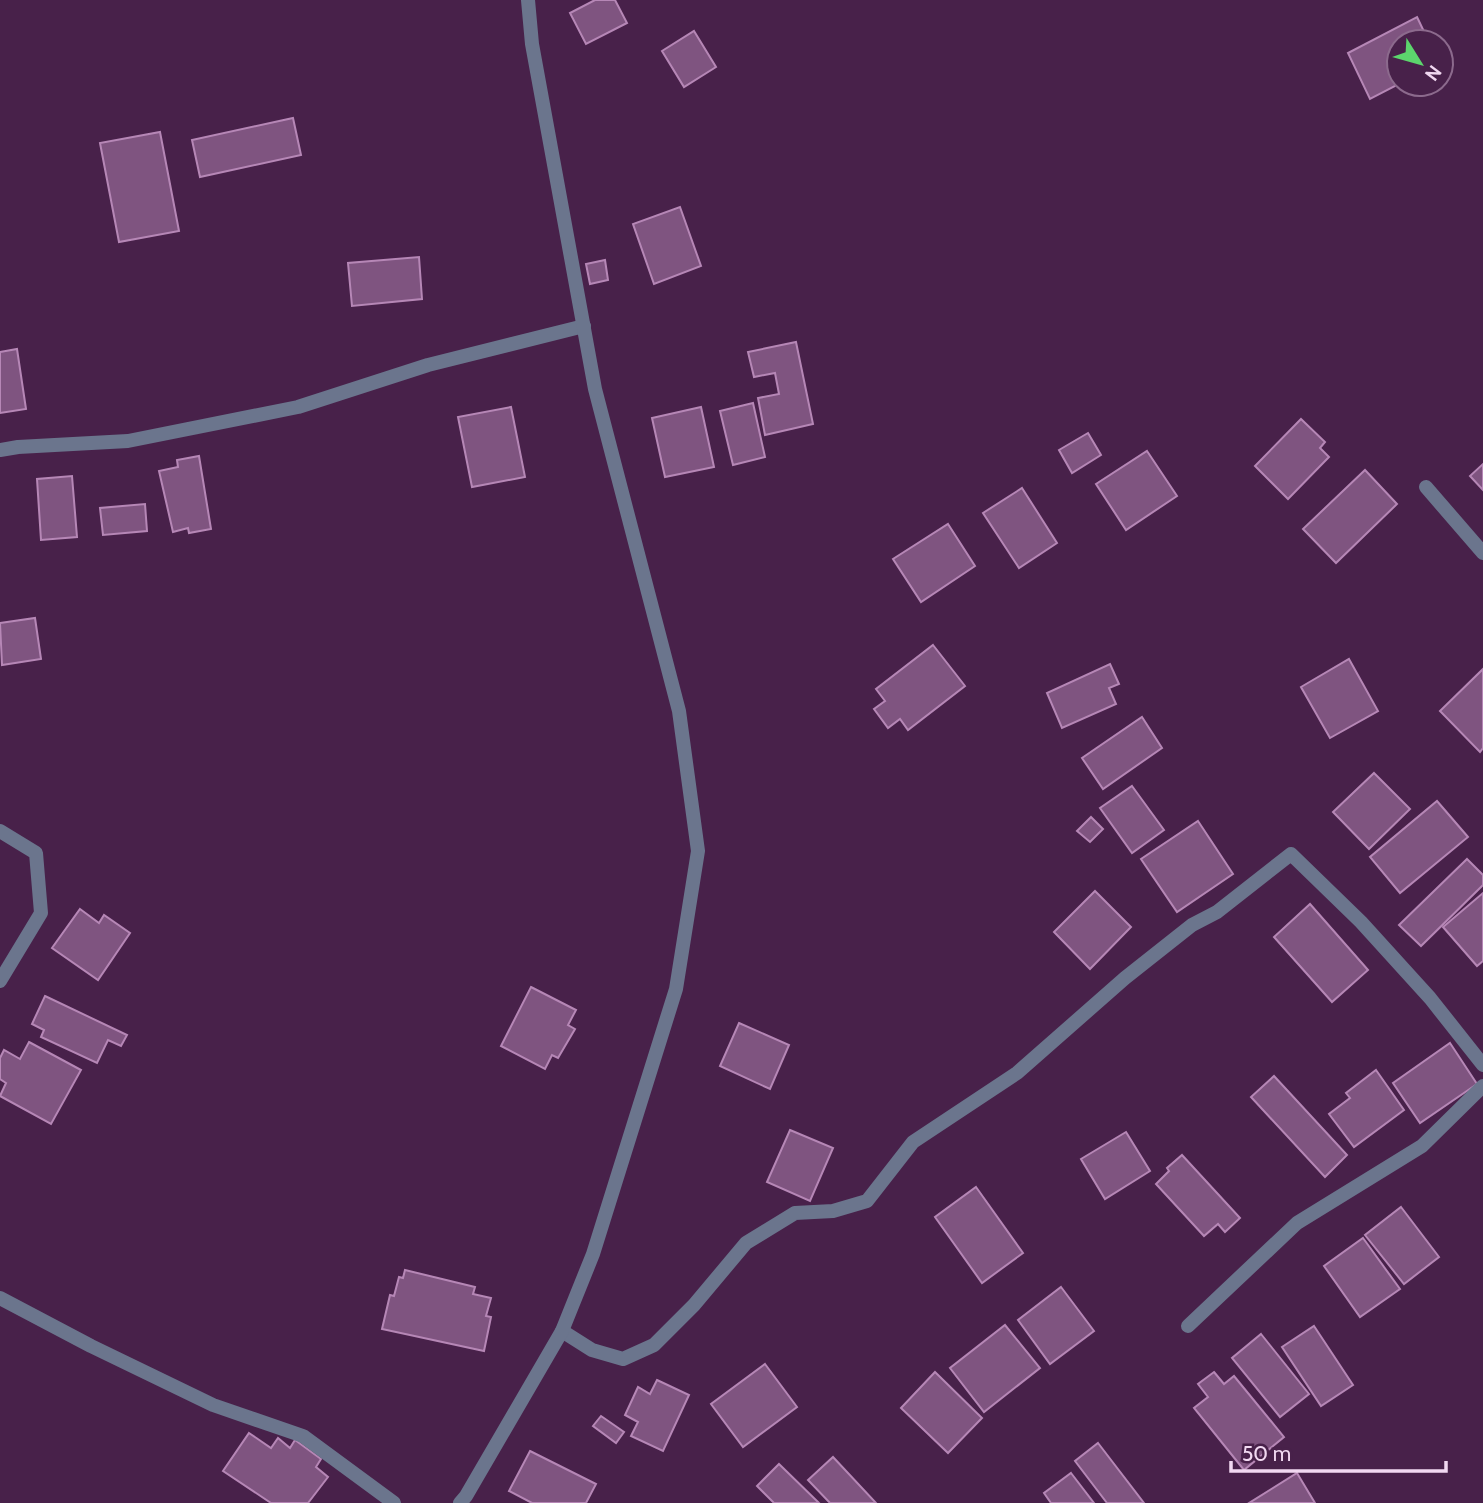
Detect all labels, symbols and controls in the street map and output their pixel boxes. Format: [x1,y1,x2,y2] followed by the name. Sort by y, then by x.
[1385,28,1455,98] north arrow
[1420,61,1446,85] text: N
[1231,1430,1446,1474] scale bar
[1242,1441,1291,1466] text: 50 m

